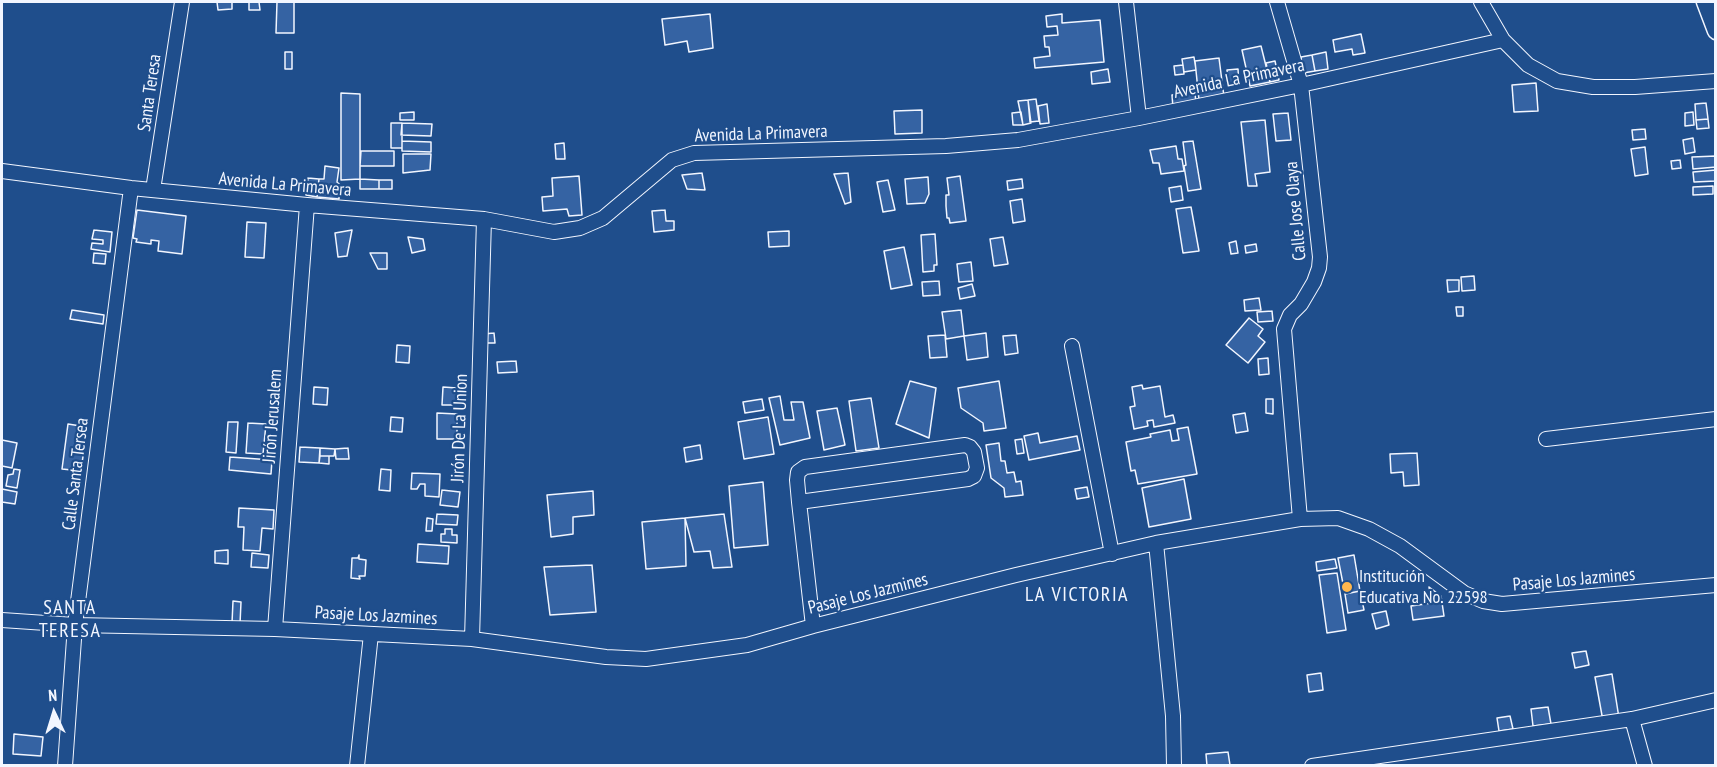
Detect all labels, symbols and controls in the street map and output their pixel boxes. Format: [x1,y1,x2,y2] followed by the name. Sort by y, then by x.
[134,53,166,133] street label: Santa Teresa
[1172,55,1306,103] street label: Avenida La Primavera
[694,121,828,147] street label: Avenida La Primavera
[1281,160,1311,262] street label: Calle Jose Olaya
[218,168,352,202] street label: Avenida La Primavera
[259,368,287,464] street label: Jirón Jerusalem
[447,373,473,483] street label: Jirón De La Union
[58,417,94,531] street label: Calle Santa Tersea
[1512,564,1636,596] street label: Pasaje Los Jazmines
[1359,566,1488,608] place label: Institución Educativa No. 22598
[806,569,930,619] street label: Pasaje Los Jazmines
[1340,580,1354,594] marker: Institución Educativa No. 22598
[1025,583,1129,607] district label: LA VICTORIA
[39,596,101,643] district label: SANTA TERESA
[314,602,438,630] street label: Pasaje Los Jazmines
[24,683,84,743] north arrow
[48,685,58,705] text: N

